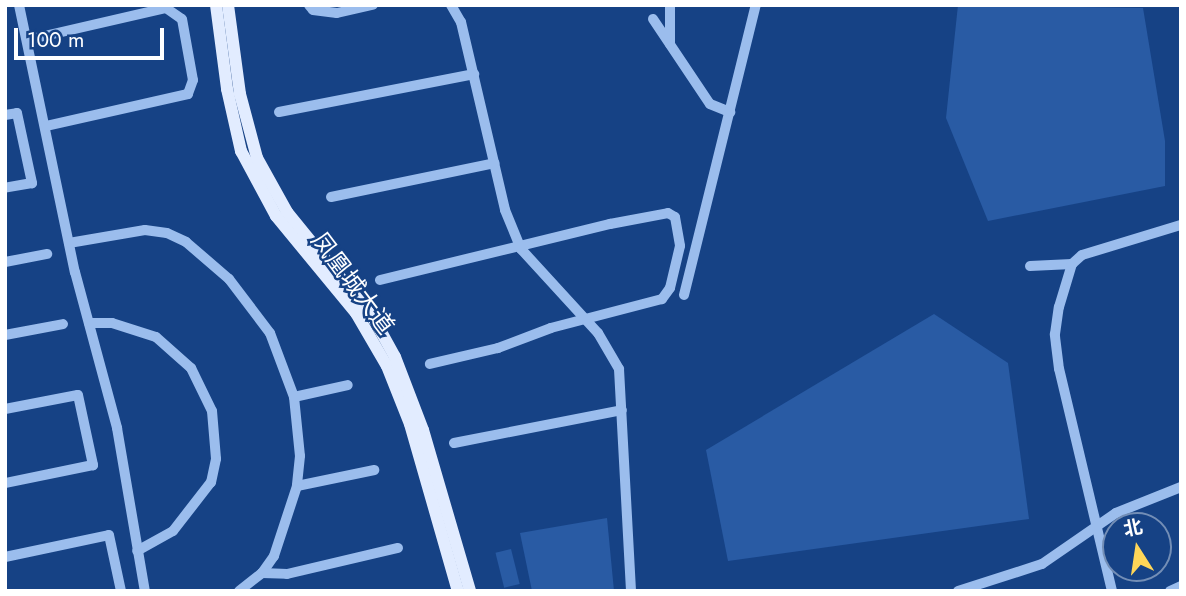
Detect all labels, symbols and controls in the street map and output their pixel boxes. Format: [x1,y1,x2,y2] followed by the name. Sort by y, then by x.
[18,14,168,58] scale bar
[27,25,84,55] text: 100 m
[305,226,401,340] street label: 凤凰城大道
[1102,512,1172,582] north arrow
[1121,513,1145,543] text: 北

